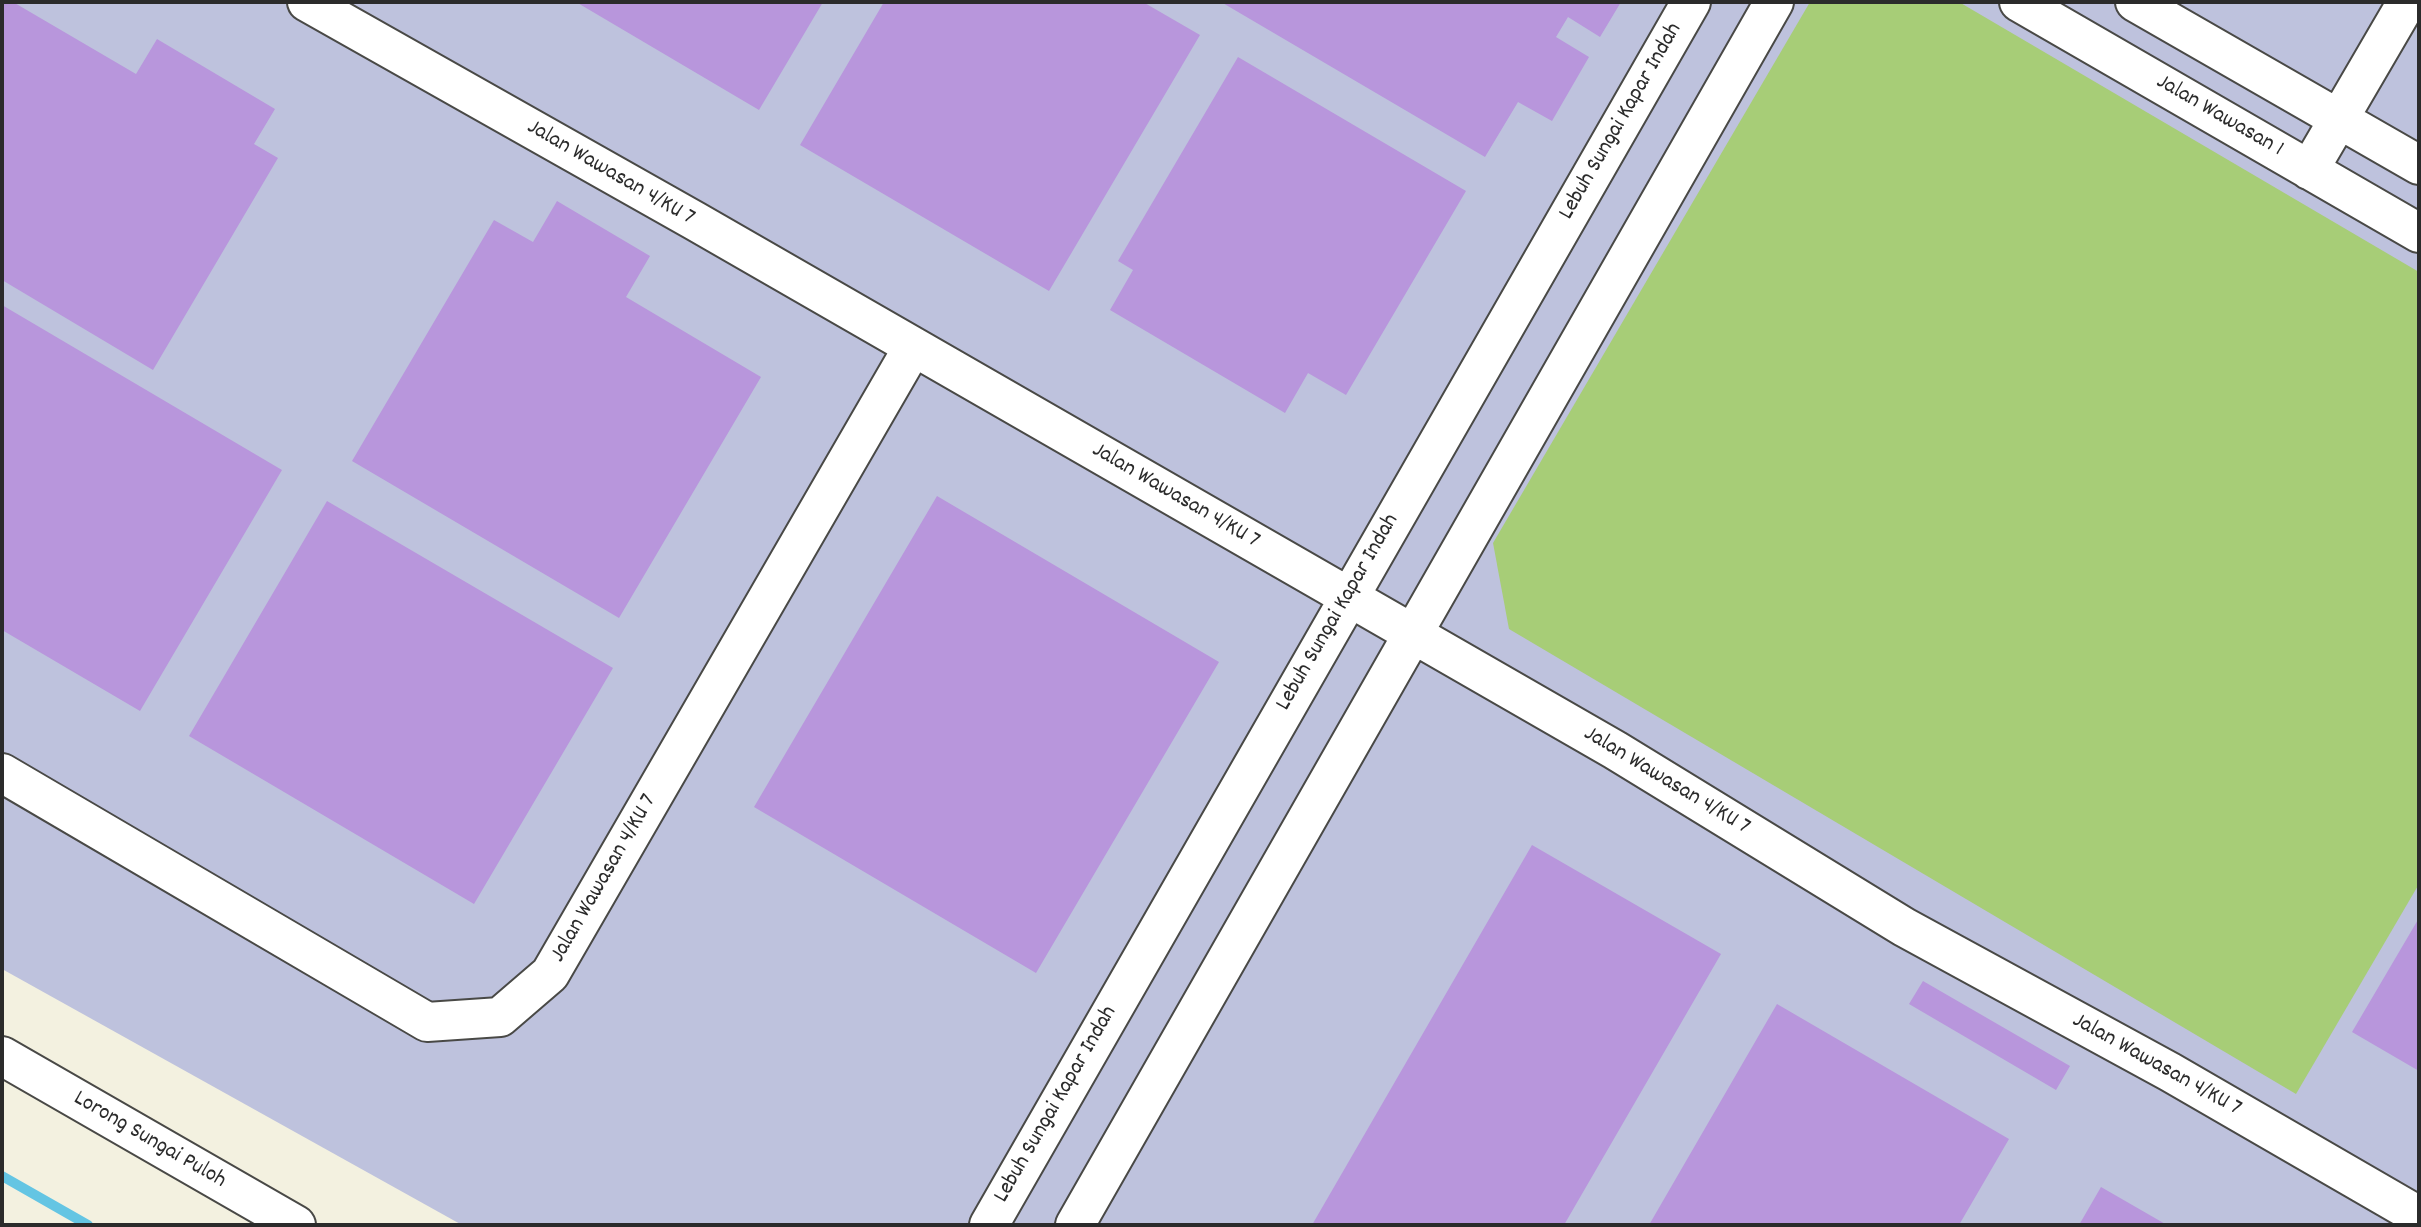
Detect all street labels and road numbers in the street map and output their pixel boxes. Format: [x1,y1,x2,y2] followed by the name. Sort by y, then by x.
[1554,19,1690,225] street label: Lebuh Sungai Kapar Indah
[2150,69,2288,165] street label: Jalan Wawasan 1
[521,115,699,233] street label: Jalan Wawasan 4/KU 7
[1086,438,1264,556] street label: Jalan Wawasan 4/KU 7
[1271,510,1407,716] street label: Lebuh Sungai Kapar Indah
[1578,721,1754,843] street label: Jalan Wawasan 4/KU 7
[546,790,664,968] street label: Jalan Wawasan 4/KU 7
[989,1002,1125,1208] street label: Lebuh Sungai Kapar Indah
[2067,1008,2245,1124] street label: Jalan Wawasan 4/KU 7
[68,1086,230,1196] street label: Lorong Sungai Puloh

